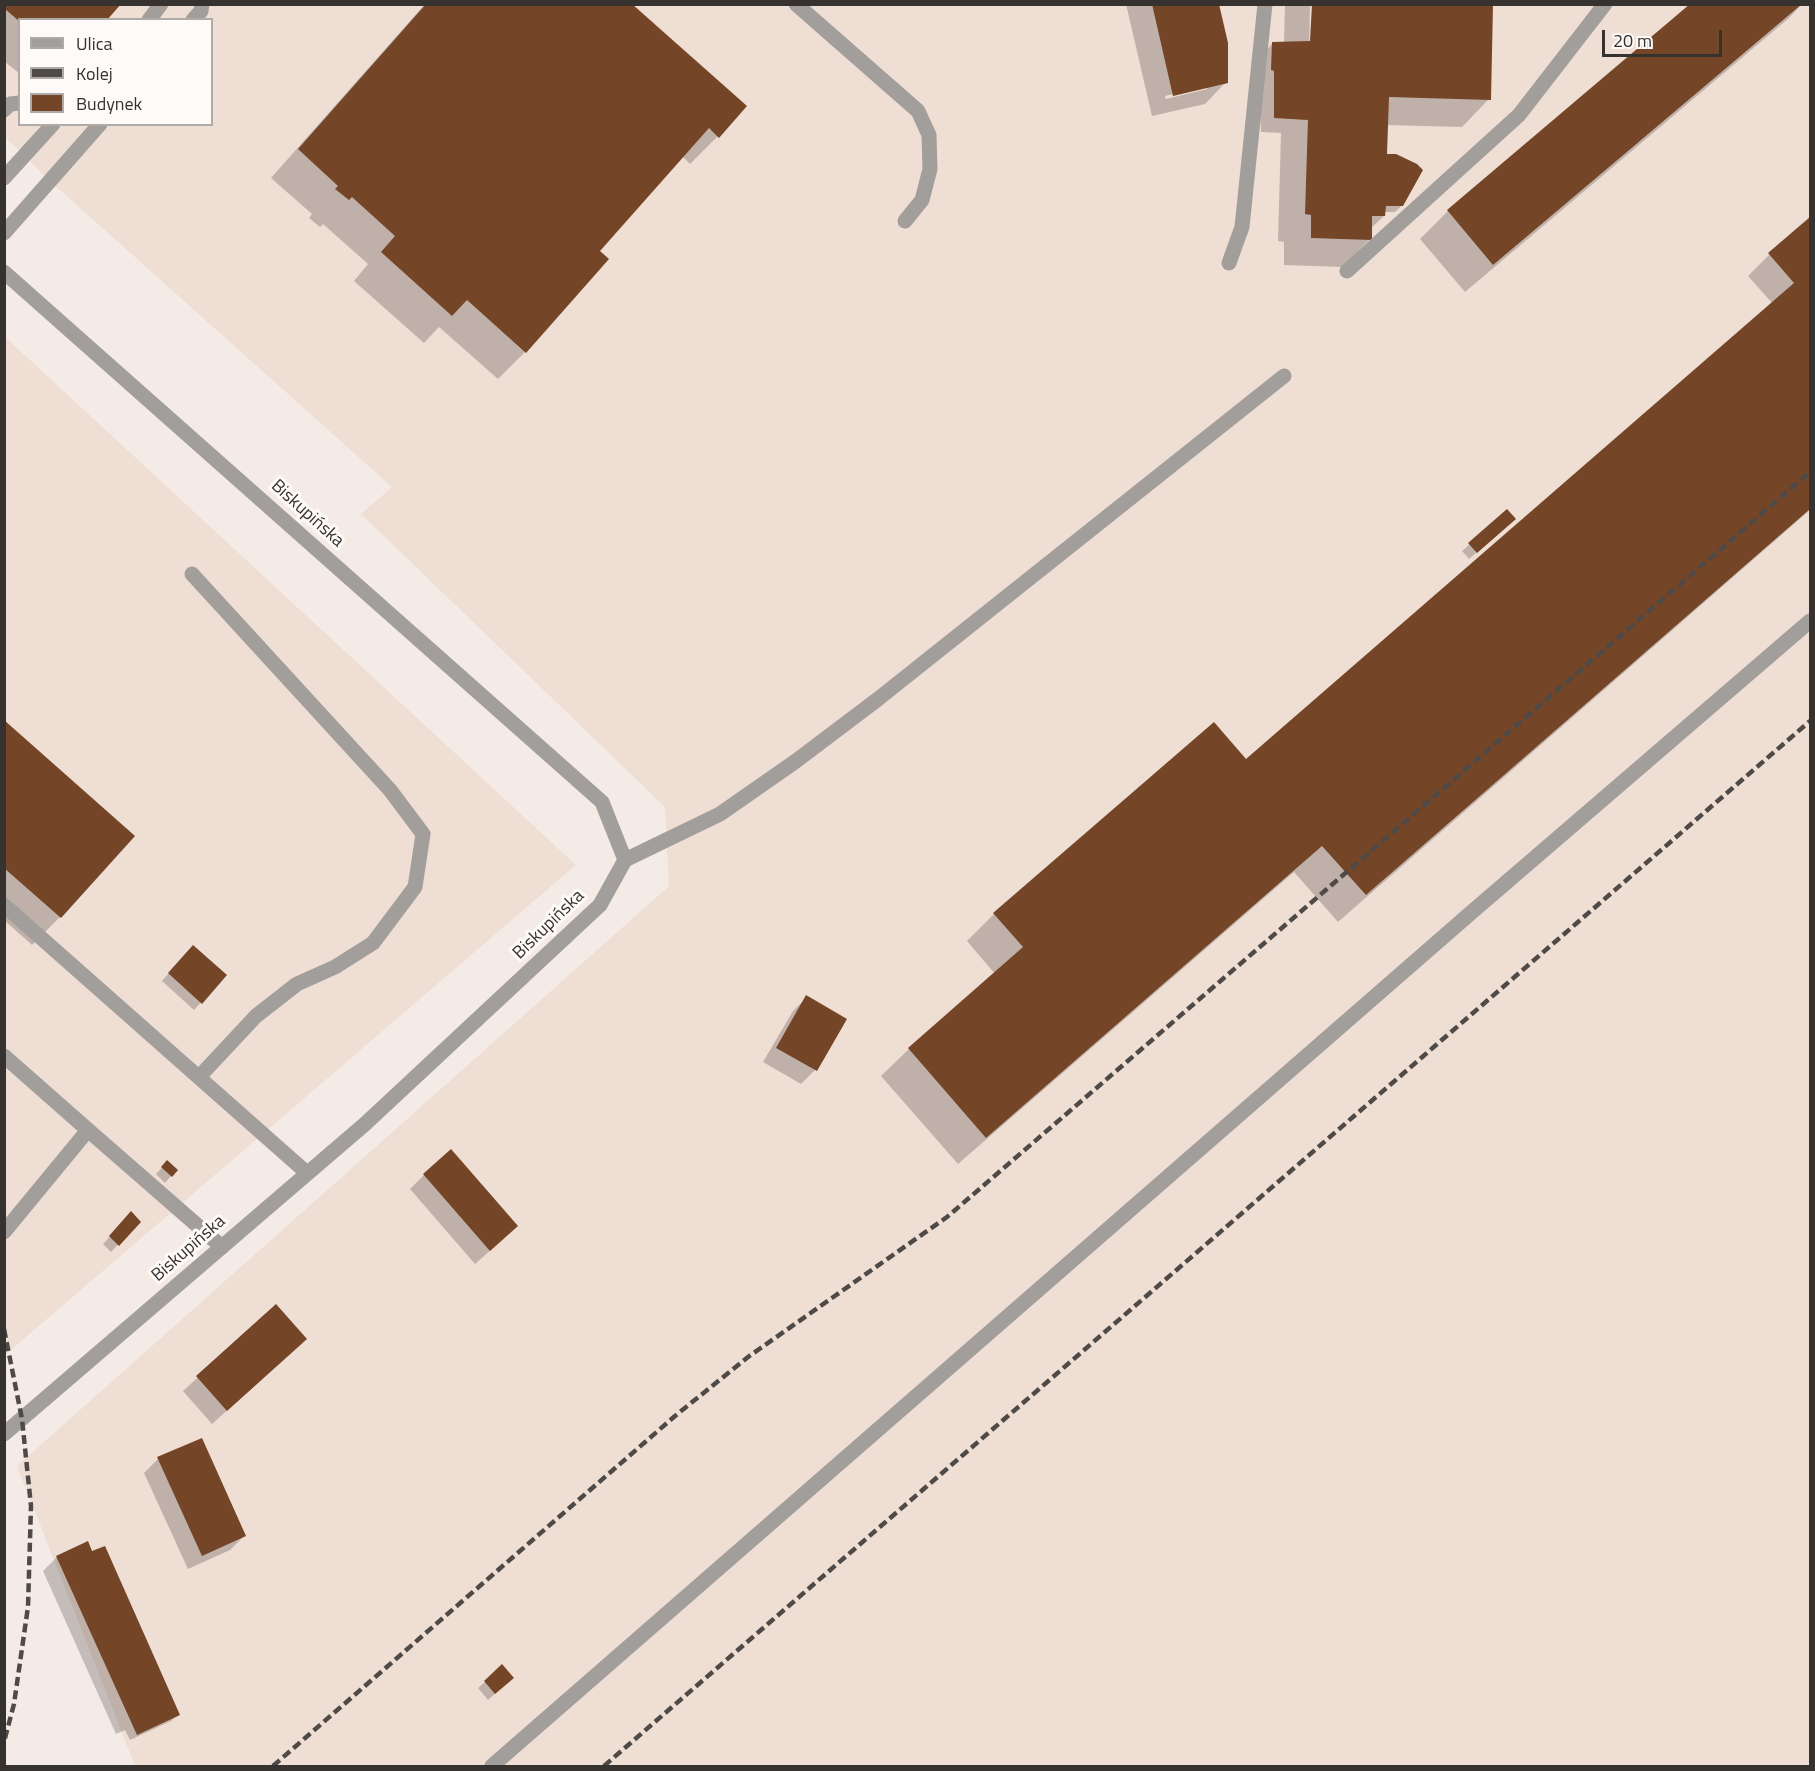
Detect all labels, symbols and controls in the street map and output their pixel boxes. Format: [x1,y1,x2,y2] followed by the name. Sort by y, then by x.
[18,18,213,126] legend
[1605,18,1725,56] scale bar
[1613,27,1652,54] text: 20 m
[76,30,113,57] text: Ulica
[76,60,113,87] text: Kolej
[76,90,142,117] text: Budynek
[266,476,348,552] street label: Biskupińska
[509,886,589,964] street label: Biskupińska
[148,1211,230,1287] street label: Biskupińska

